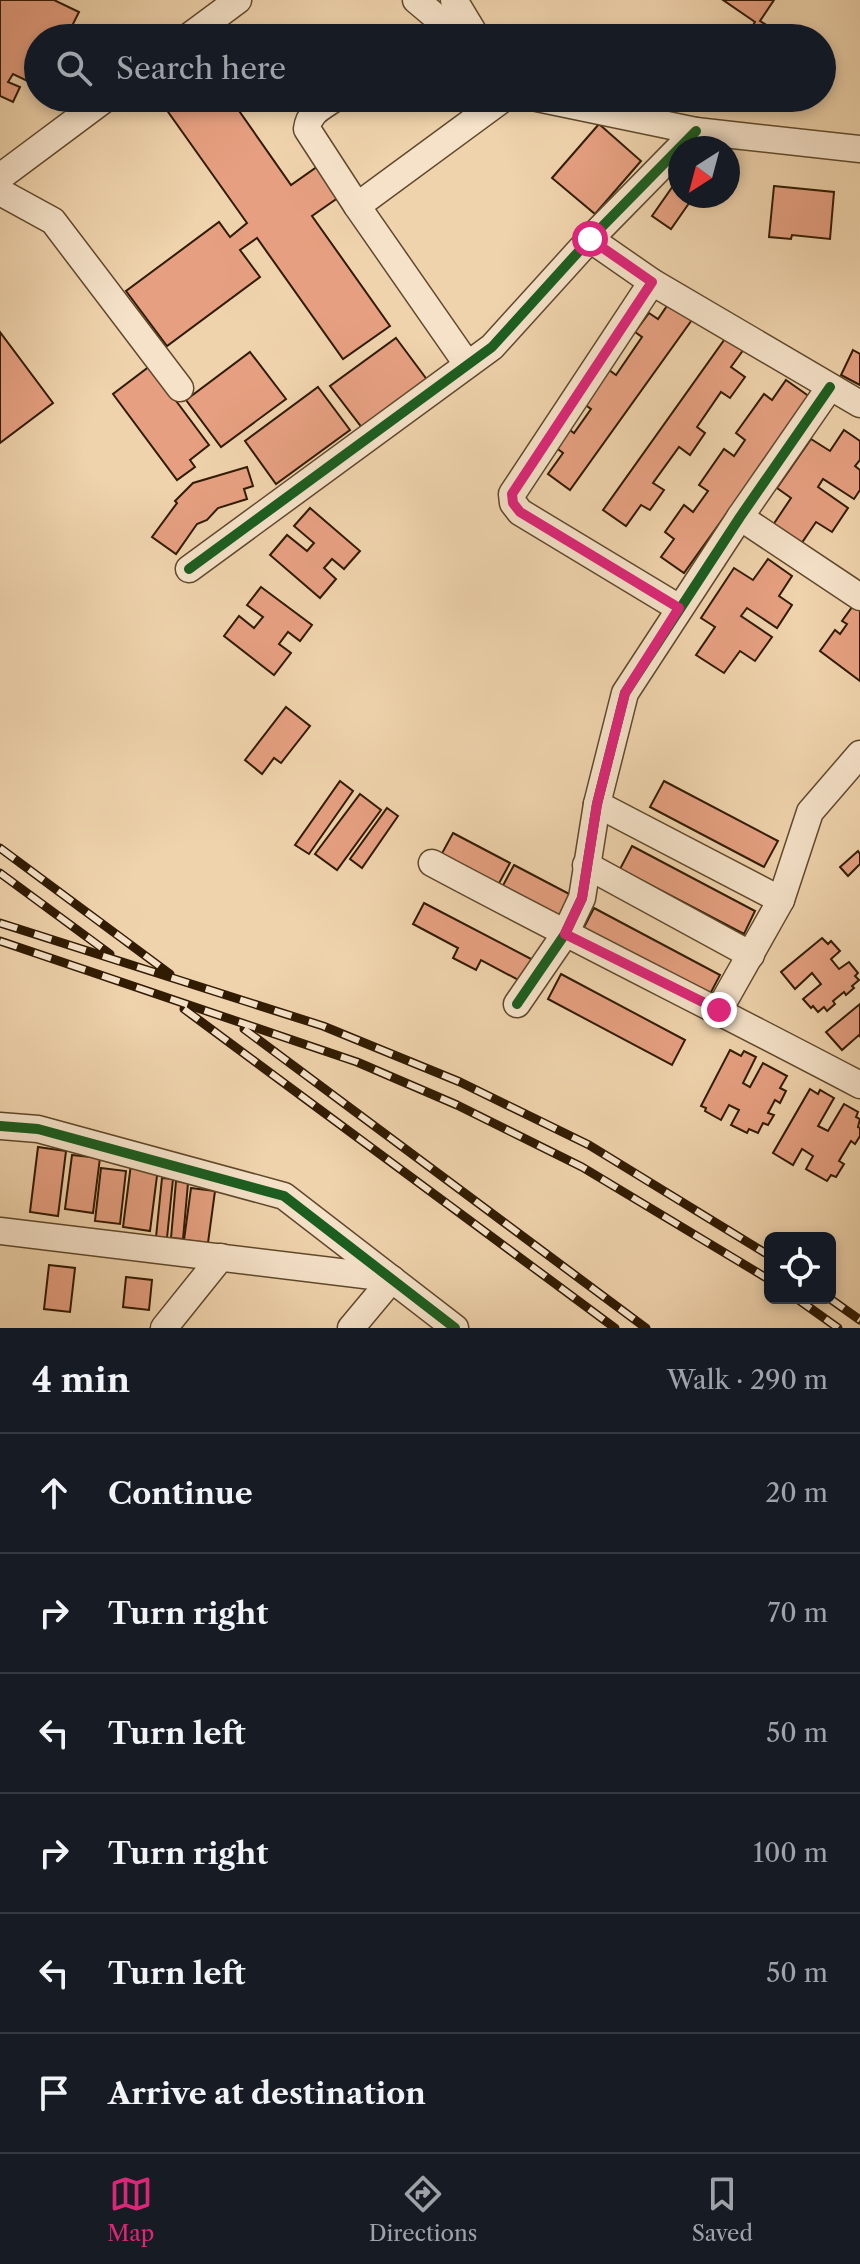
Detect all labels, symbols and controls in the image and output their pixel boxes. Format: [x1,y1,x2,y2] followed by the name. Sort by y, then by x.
[24,24,836,112] search box
[52,46,96,90] icon: search
[116,50,286,87] text: Search here
[668,136,740,208] north arrow
[572,221,608,257] route start
[701,992,737,1028] route end
[764,1232,836,1304] map controls
[764,1232,836,1304] button: locate
[32,1359,130,1401] text: 4 min
[667,1364,828,1396] text: Walk · 290 m
[32,1471,76,1515] icon: ahead
[108,1475,253,1512] text: Continue
[765,1477,828,1509] text: 20 m
[32,1591,76,1635] icon: right
[108,1595,268,1632] text: Turn right
[768,1597,828,1629] text: 70 m
[32,1711,76,1755] icon: left
[108,1715,245,1752] text: Turn left
[766,1717,828,1749] text: 50 m
[32,1831,76,1875] icon: right
[108,1835,268,1872] text: Turn right
[753,1837,828,1869] text: 100 m
[32,1951,76,1995] icon: left
[108,1955,245,1992] text: Turn left
[766,1957,828,1989] text: 50 m
[32,2071,76,2115] icon: arrive
[108,2075,426,2112] text: Arrive at destination
[107,2172,154,2247] tab: Map
[369,2172,477,2247] tab: Directions
[692,2172,753,2247] tab: Saved

